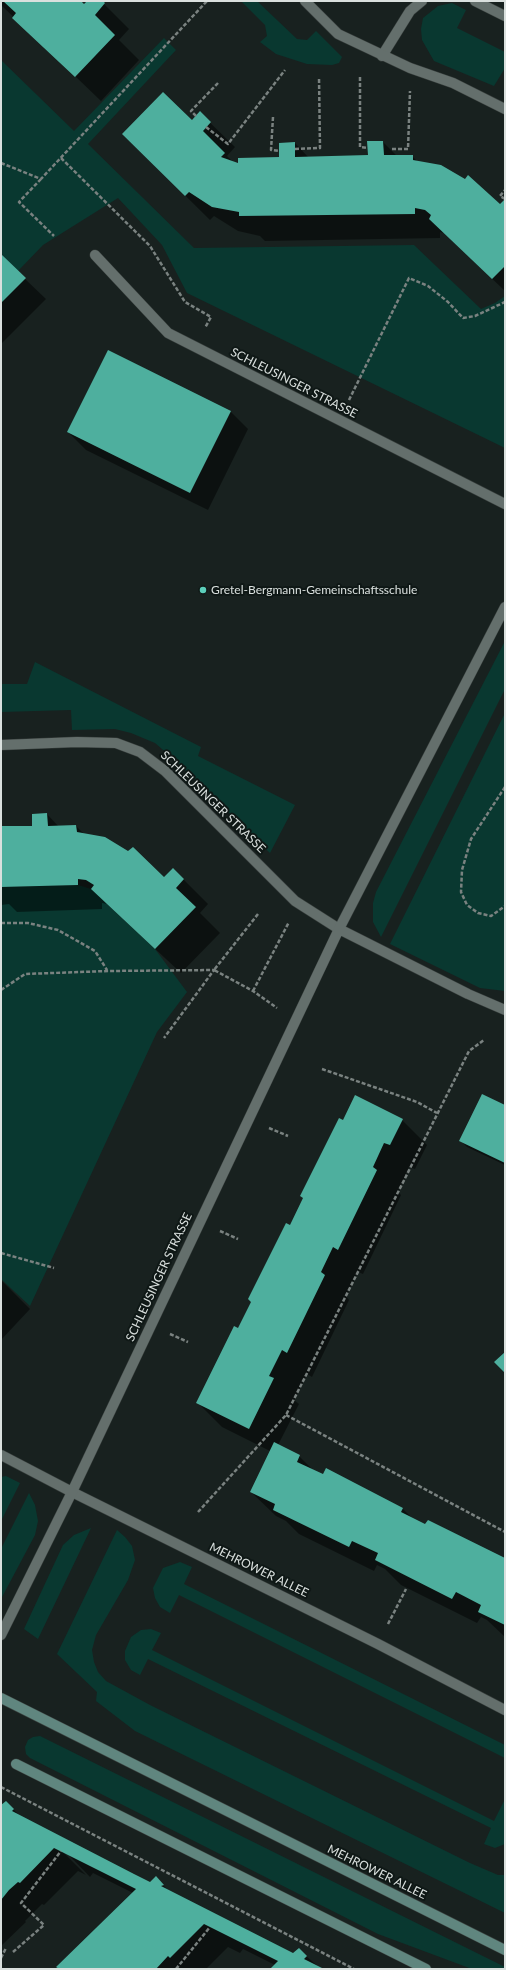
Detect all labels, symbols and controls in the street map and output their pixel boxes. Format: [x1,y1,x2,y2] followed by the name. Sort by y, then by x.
[228,345,360,421] street label: SCHLEUSINGER STRASSE
[211,583,417,597] place label: Gretel-Bergmann-Gemeinschaftsschule
[198,585,208,595] marker: Gretel-Bergmann-Gemeinschaftsschule
[158,748,268,856] street label: SCHLEUSINGER STRASSE
[123,1210,195,1344] street label: SCHLEUSINGER STRASSE
[207,1540,311,1600] street label: MEHROWER ALLEE
[325,1842,429,1902] street label: MEHROWER ALLEE

